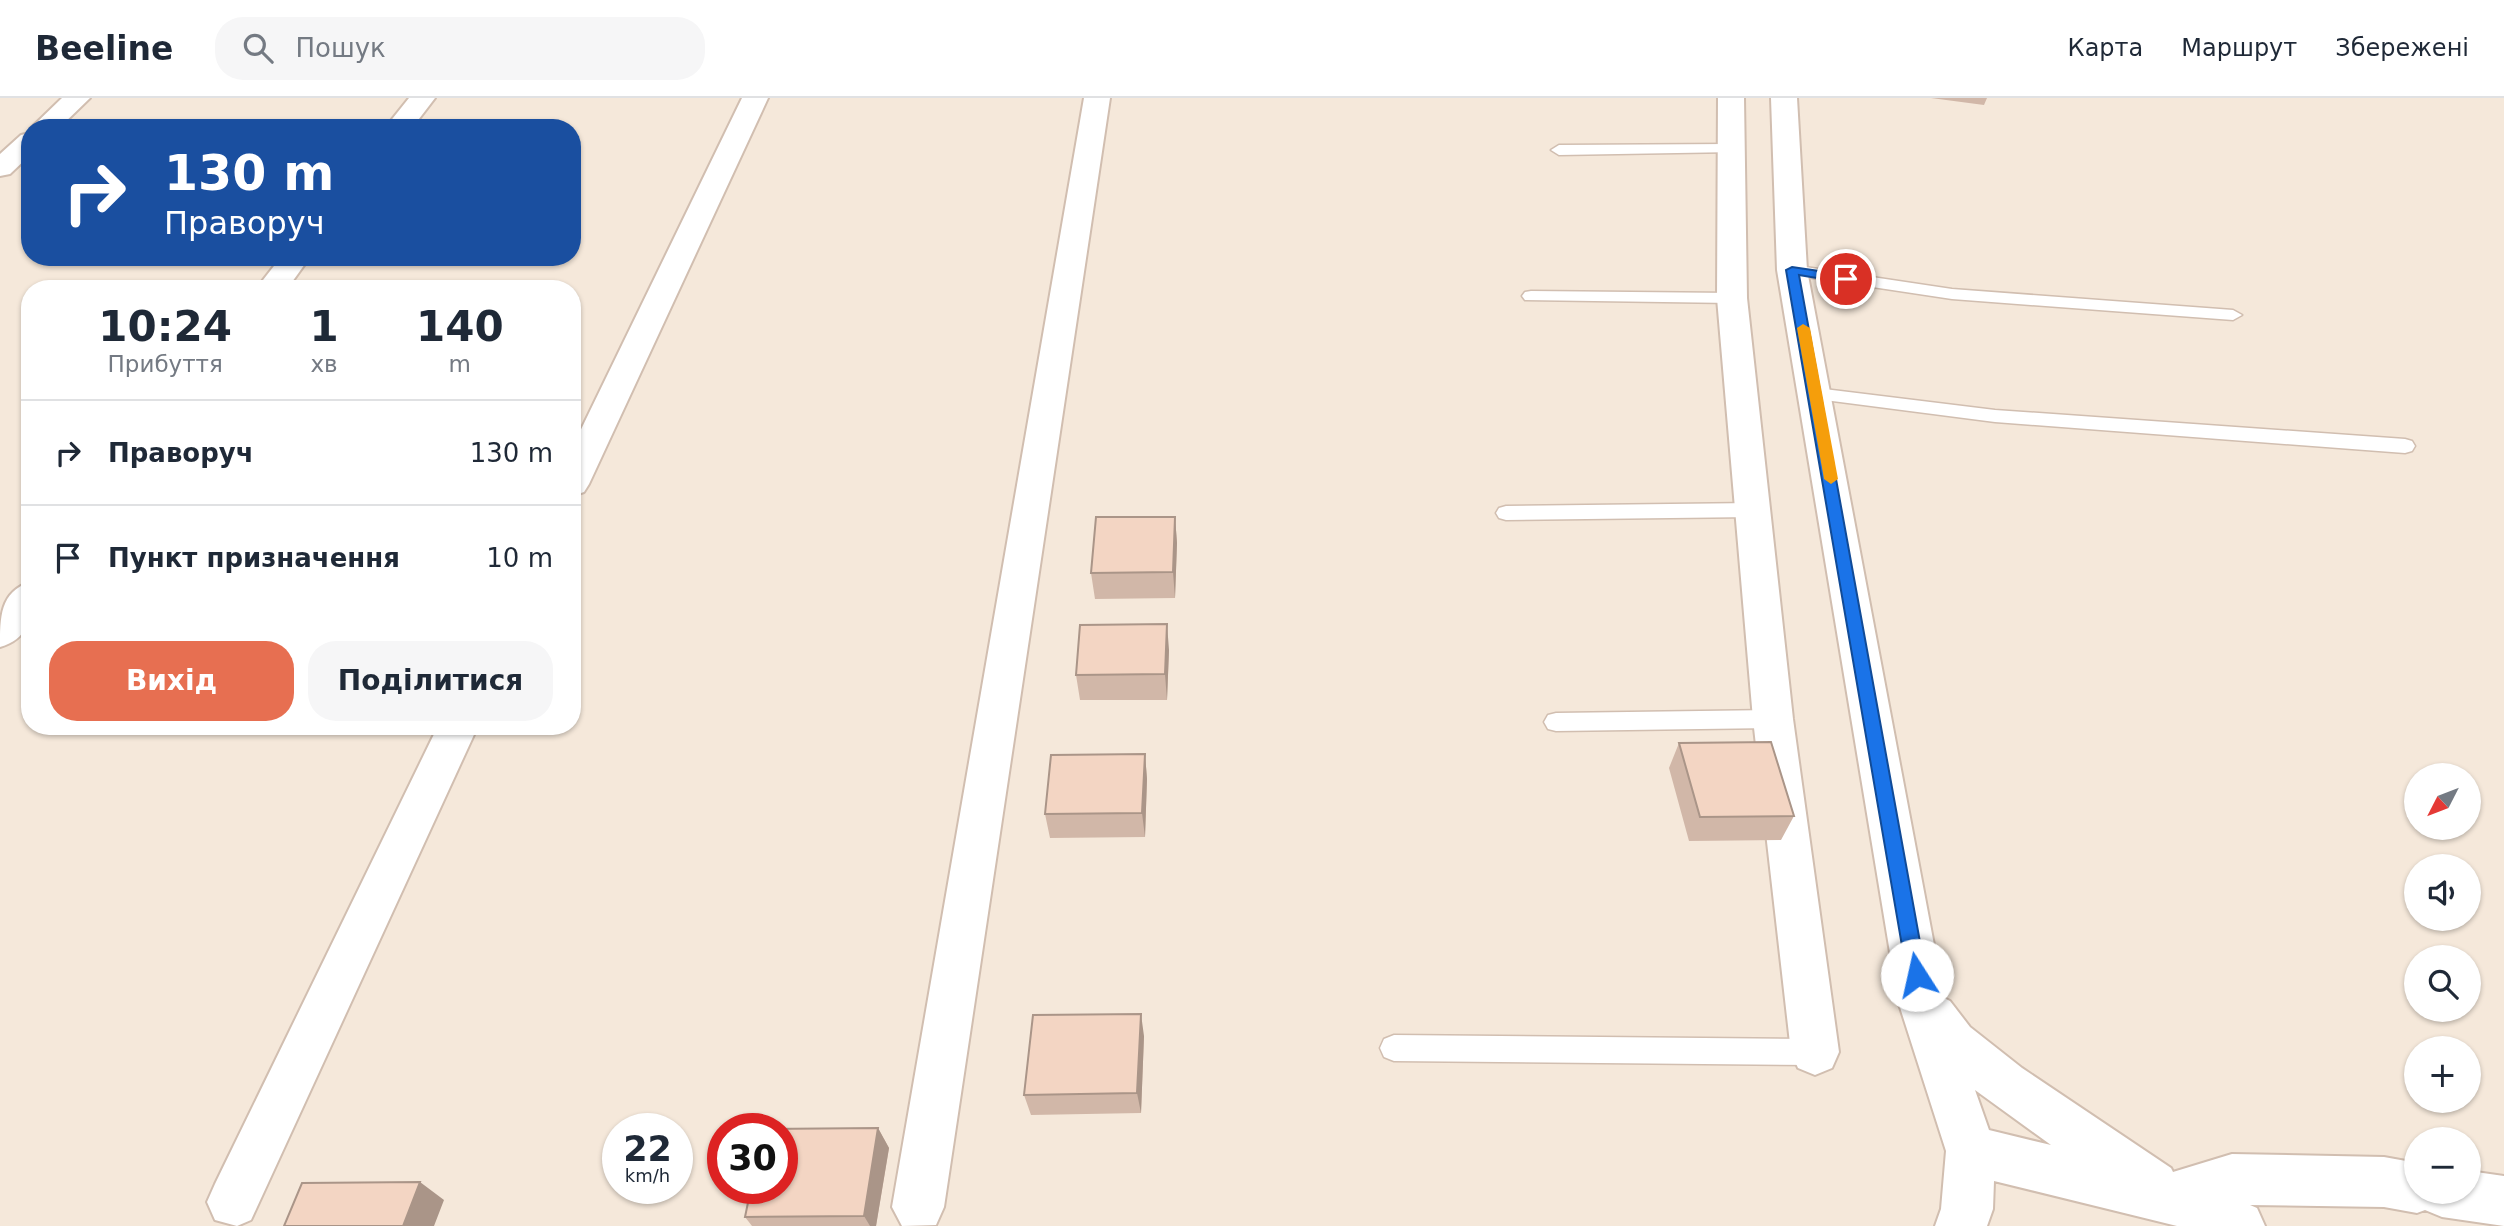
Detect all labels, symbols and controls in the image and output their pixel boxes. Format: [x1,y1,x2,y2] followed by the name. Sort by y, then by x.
[215,17,705,80] search box
[35,29,173,68] text: Beeline
[239,29,277,67] icon: search
[295,33,386,63] text: Пошук
[2068,34,2143,62] text: Карта
[2181,34,2297,62] text: Маршрут
[2335,34,2469,62] text: Збережені
[164,145,334,202] text: 130 m
[49,147,140,238] icon: right
[164,204,325,242] text: Праворуч
[1816,249,1876,309] pin
[1827,260,1865,298] icon: arrive
[98,302,232,351] text: 10:24
[309,302,339,351] text: 1
[416,302,504,351] text: 140
[108,351,223,377] text: Прибуття
[310,351,338,377] text: хв
[449,351,471,377] text: m
[49,434,87,472] icon: right
[108,438,254,468] text: Праворуч
[470,438,553,468] text: 130 m
[49,539,87,577] icon: arrive
[108,543,400,573] text: Пункт призначення
[486,543,553,573] text: 10 m
[49,641,294,721] button: Вихід
[308,641,553,721] button: Поділитися
[2404,763,2482,840] north arrow
[2404,763,2481,1204] map controls
[2404,854,2481,931] button: sound
[1880,938,1954,1012] position arrow
[2404,945,2481,1022] button: search
[2404,1036,2481,1113] button: +
[707,1113,798,1204] speed limit sign: 30
[2404,1127,2481,1204] button: −
[623,1129,672,1169] text: 22
[625,1165,670,1186] text: km/h

